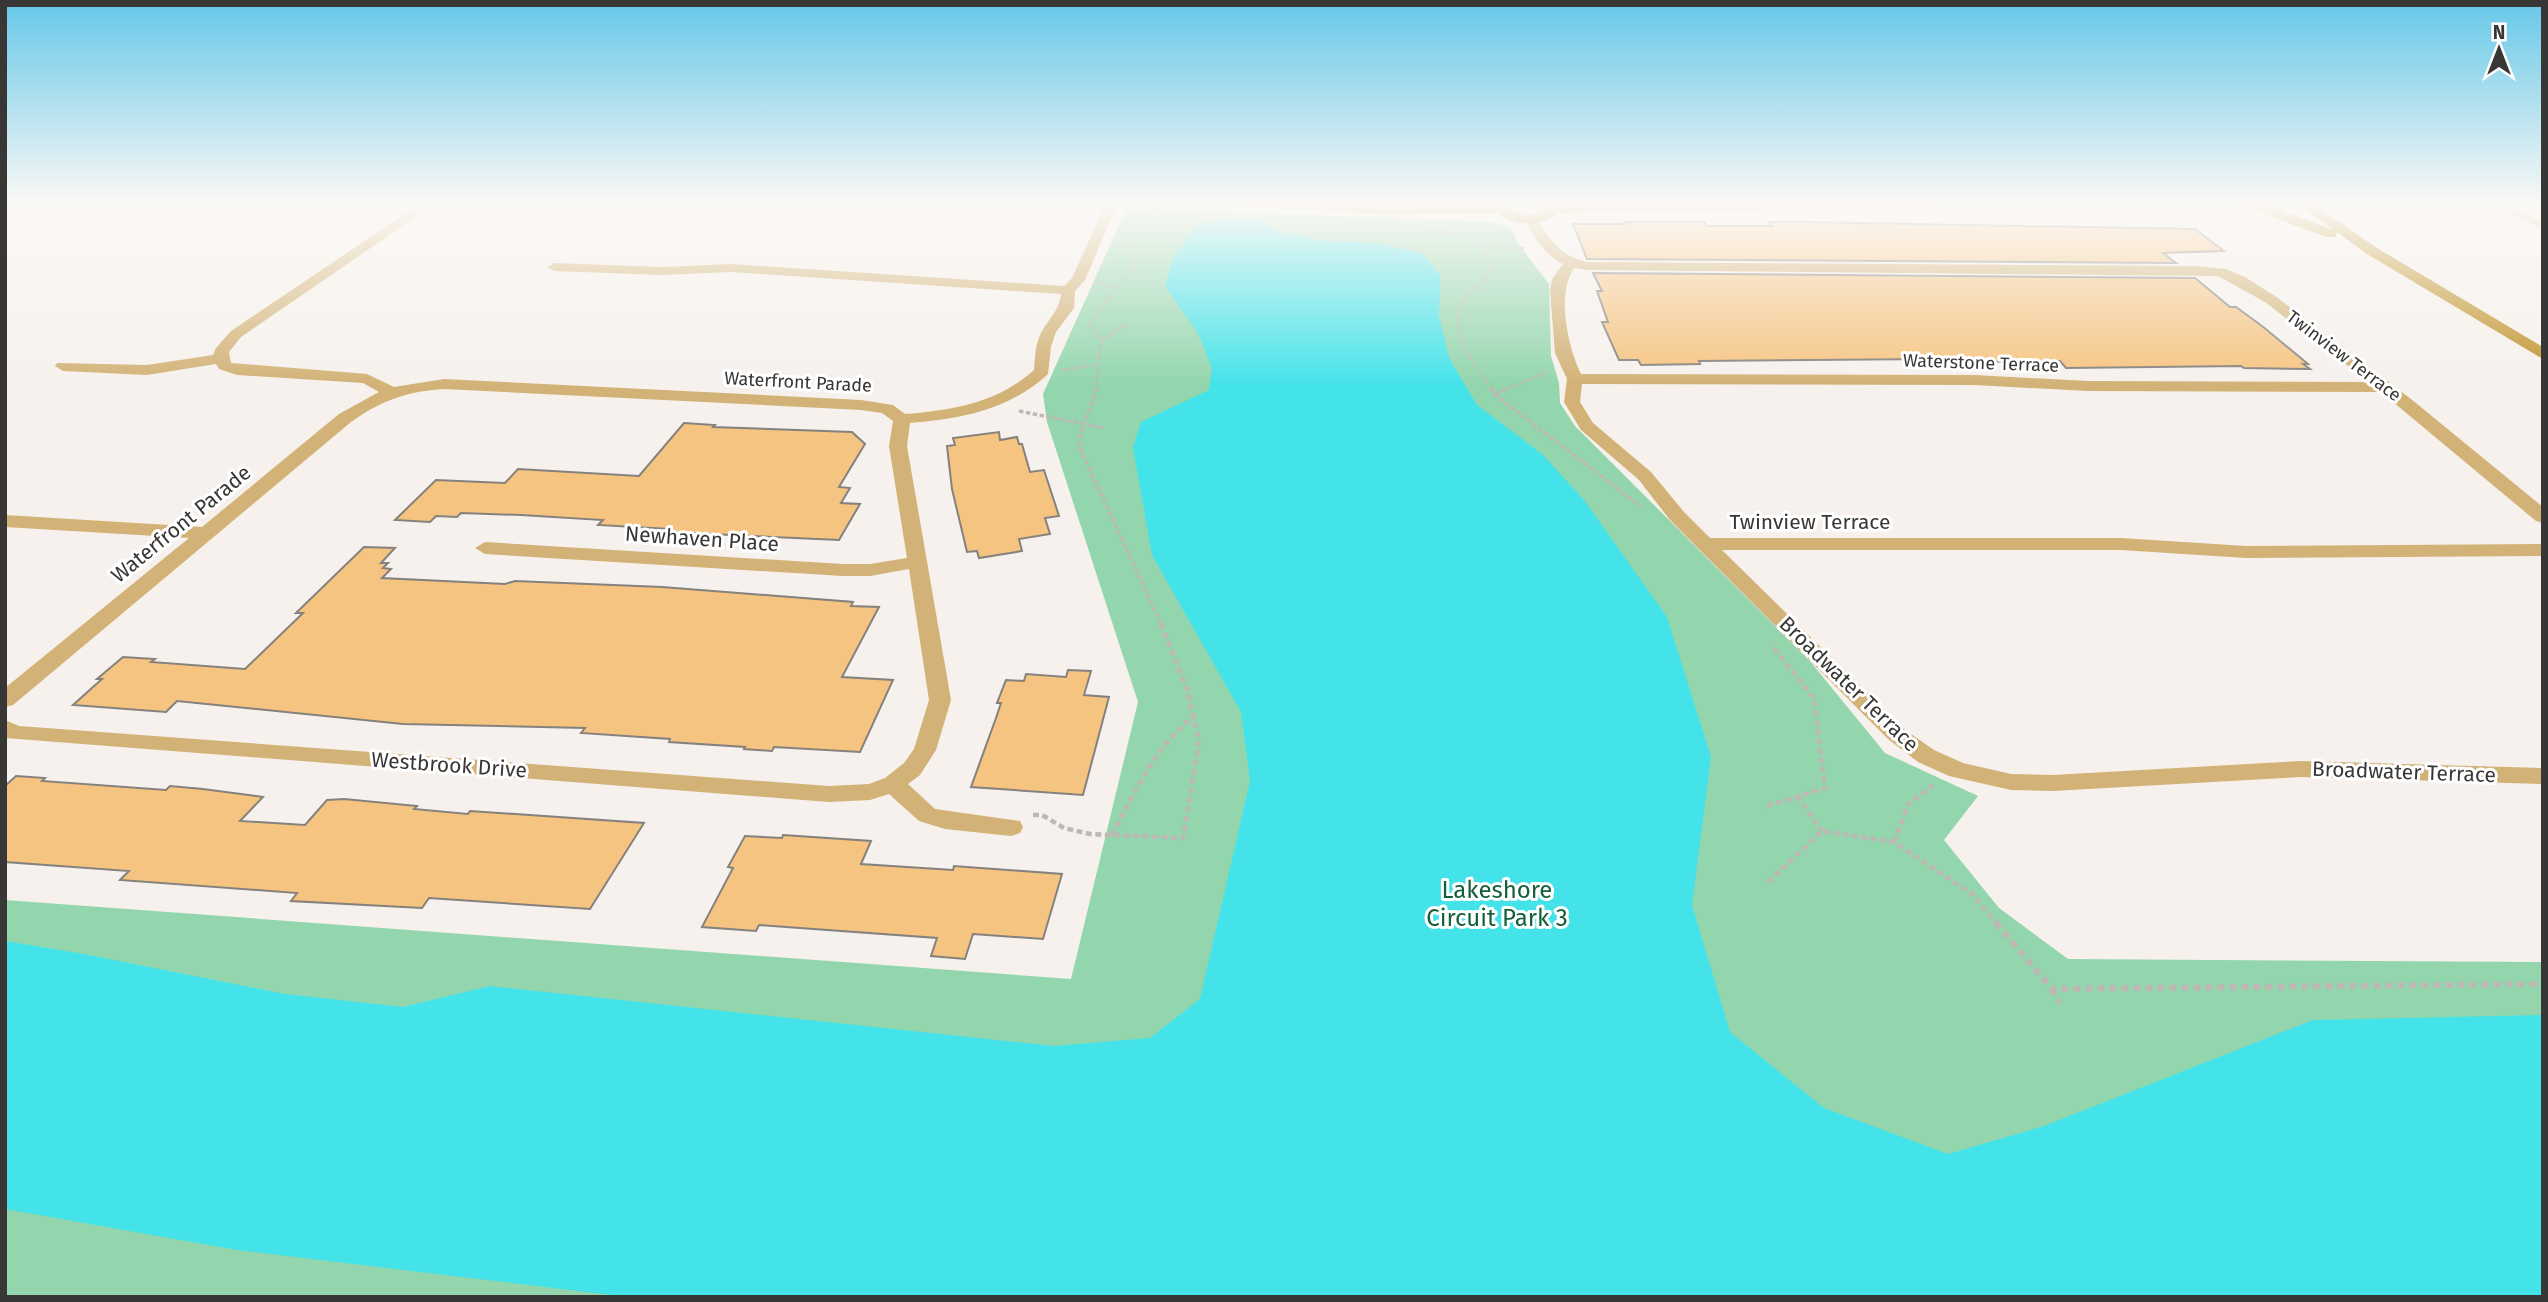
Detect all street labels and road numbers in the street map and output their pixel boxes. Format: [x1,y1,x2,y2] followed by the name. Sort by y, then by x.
[2282,306,2406,406] street label: Twinview Terrace
[1902,349,2060,377] street label: Waterstone Terrace
[724,367,872,397] street label: Waterfront Parade
[106,460,256,588] street label: Waterfront Parade
[1730,509,1890,535] street label: Twinview Terrace
[624,521,780,557] street label: Newhaven Place
[1774,611,1924,757] street label: Broadwater Terrace
[370,747,528,783] street label: Westbrook Drive
[2312,756,2496,788] street label: Broadwater Terrace

